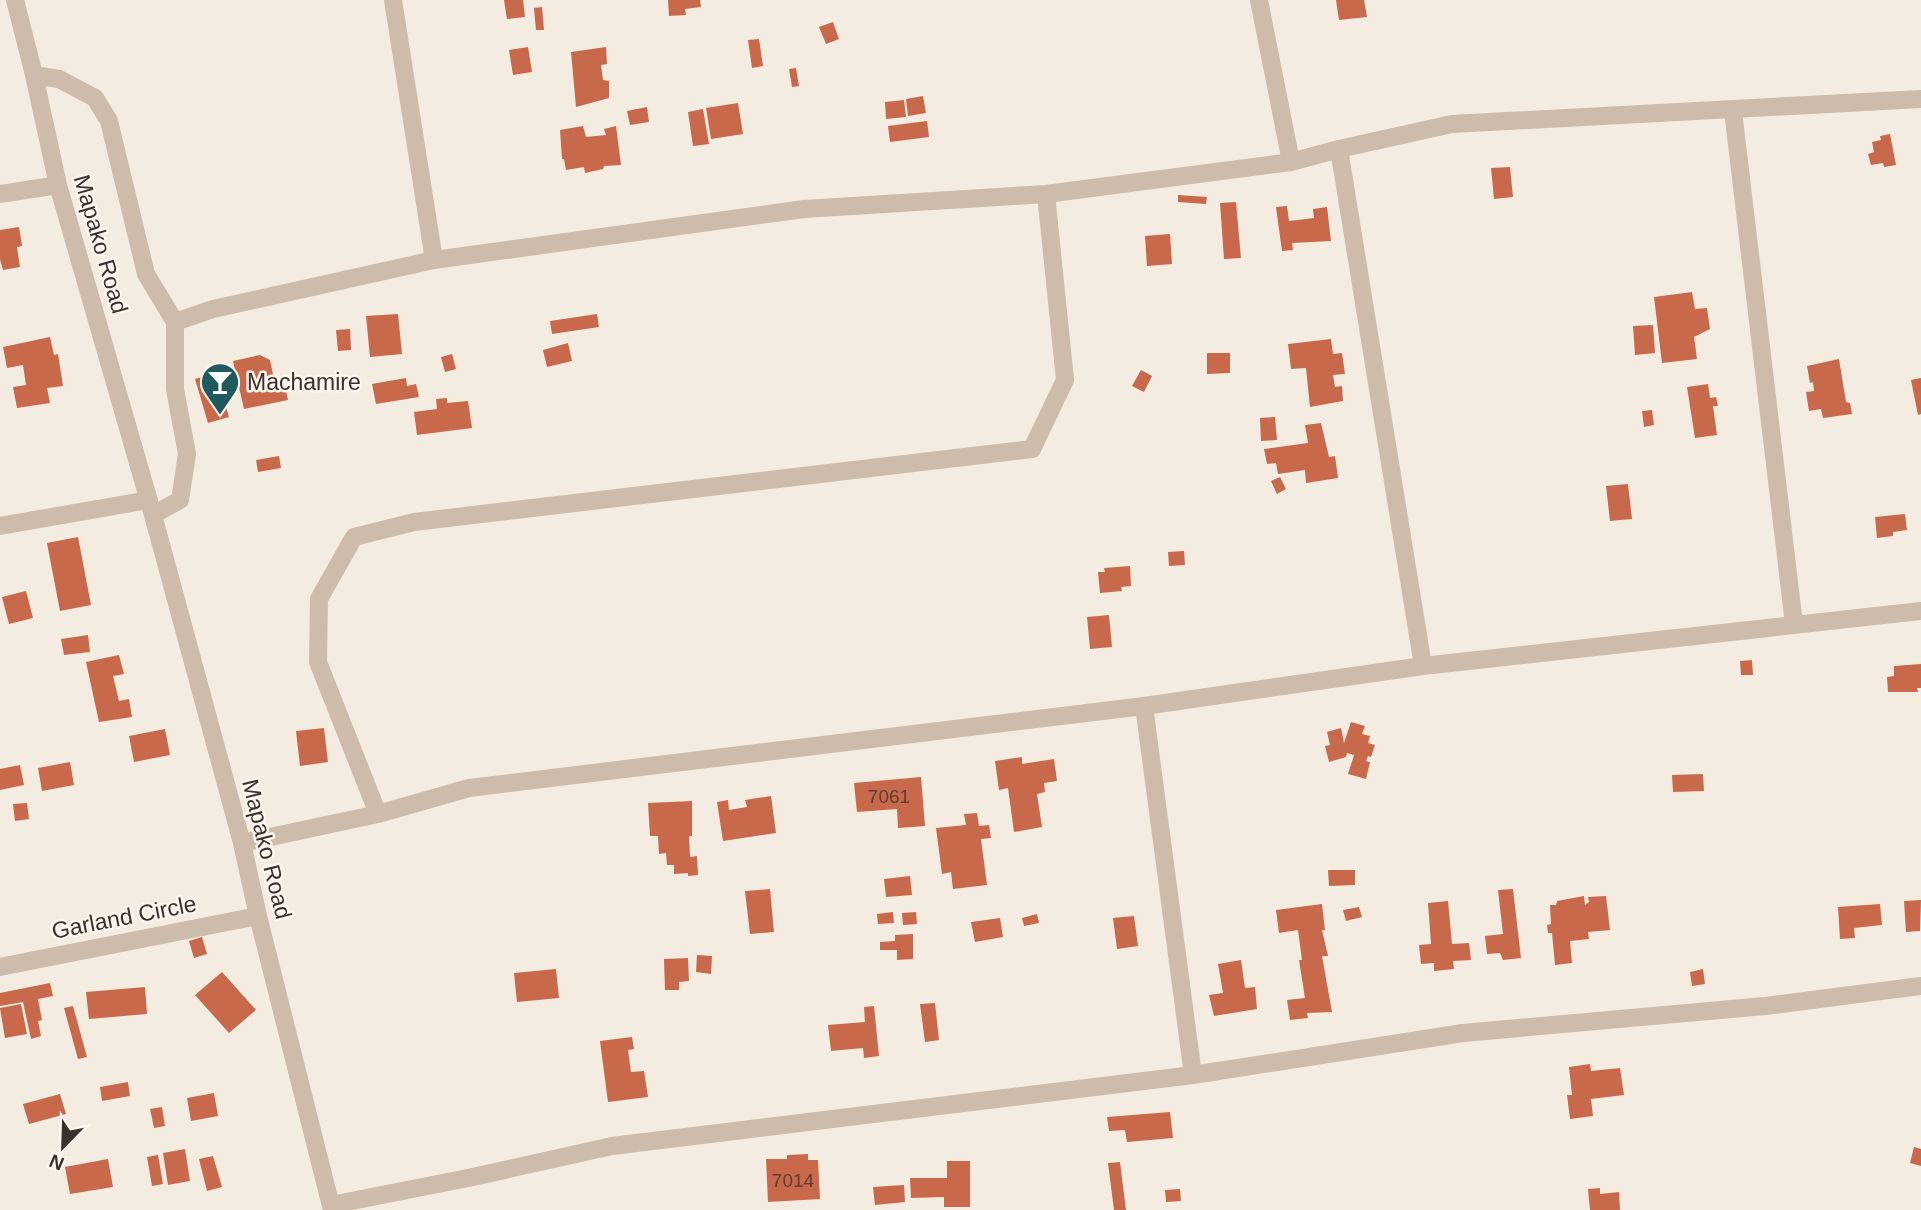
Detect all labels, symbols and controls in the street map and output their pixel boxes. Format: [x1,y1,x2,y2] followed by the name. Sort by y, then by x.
[69,172,133,316] street label: Mapako Road
[199,361,241,416] bar icon: Machamire
[247,369,361,395] place label: Machamire
[237,776,297,922] street label: Mapako Road
[868,786,910,807] house number: 7061
[49,890,199,944] street label: Garland Circle
[28,1112,98,1182] north arrow
[46,1150,67,1175] text: N
[772,1170,815,1191] house number: 7014

